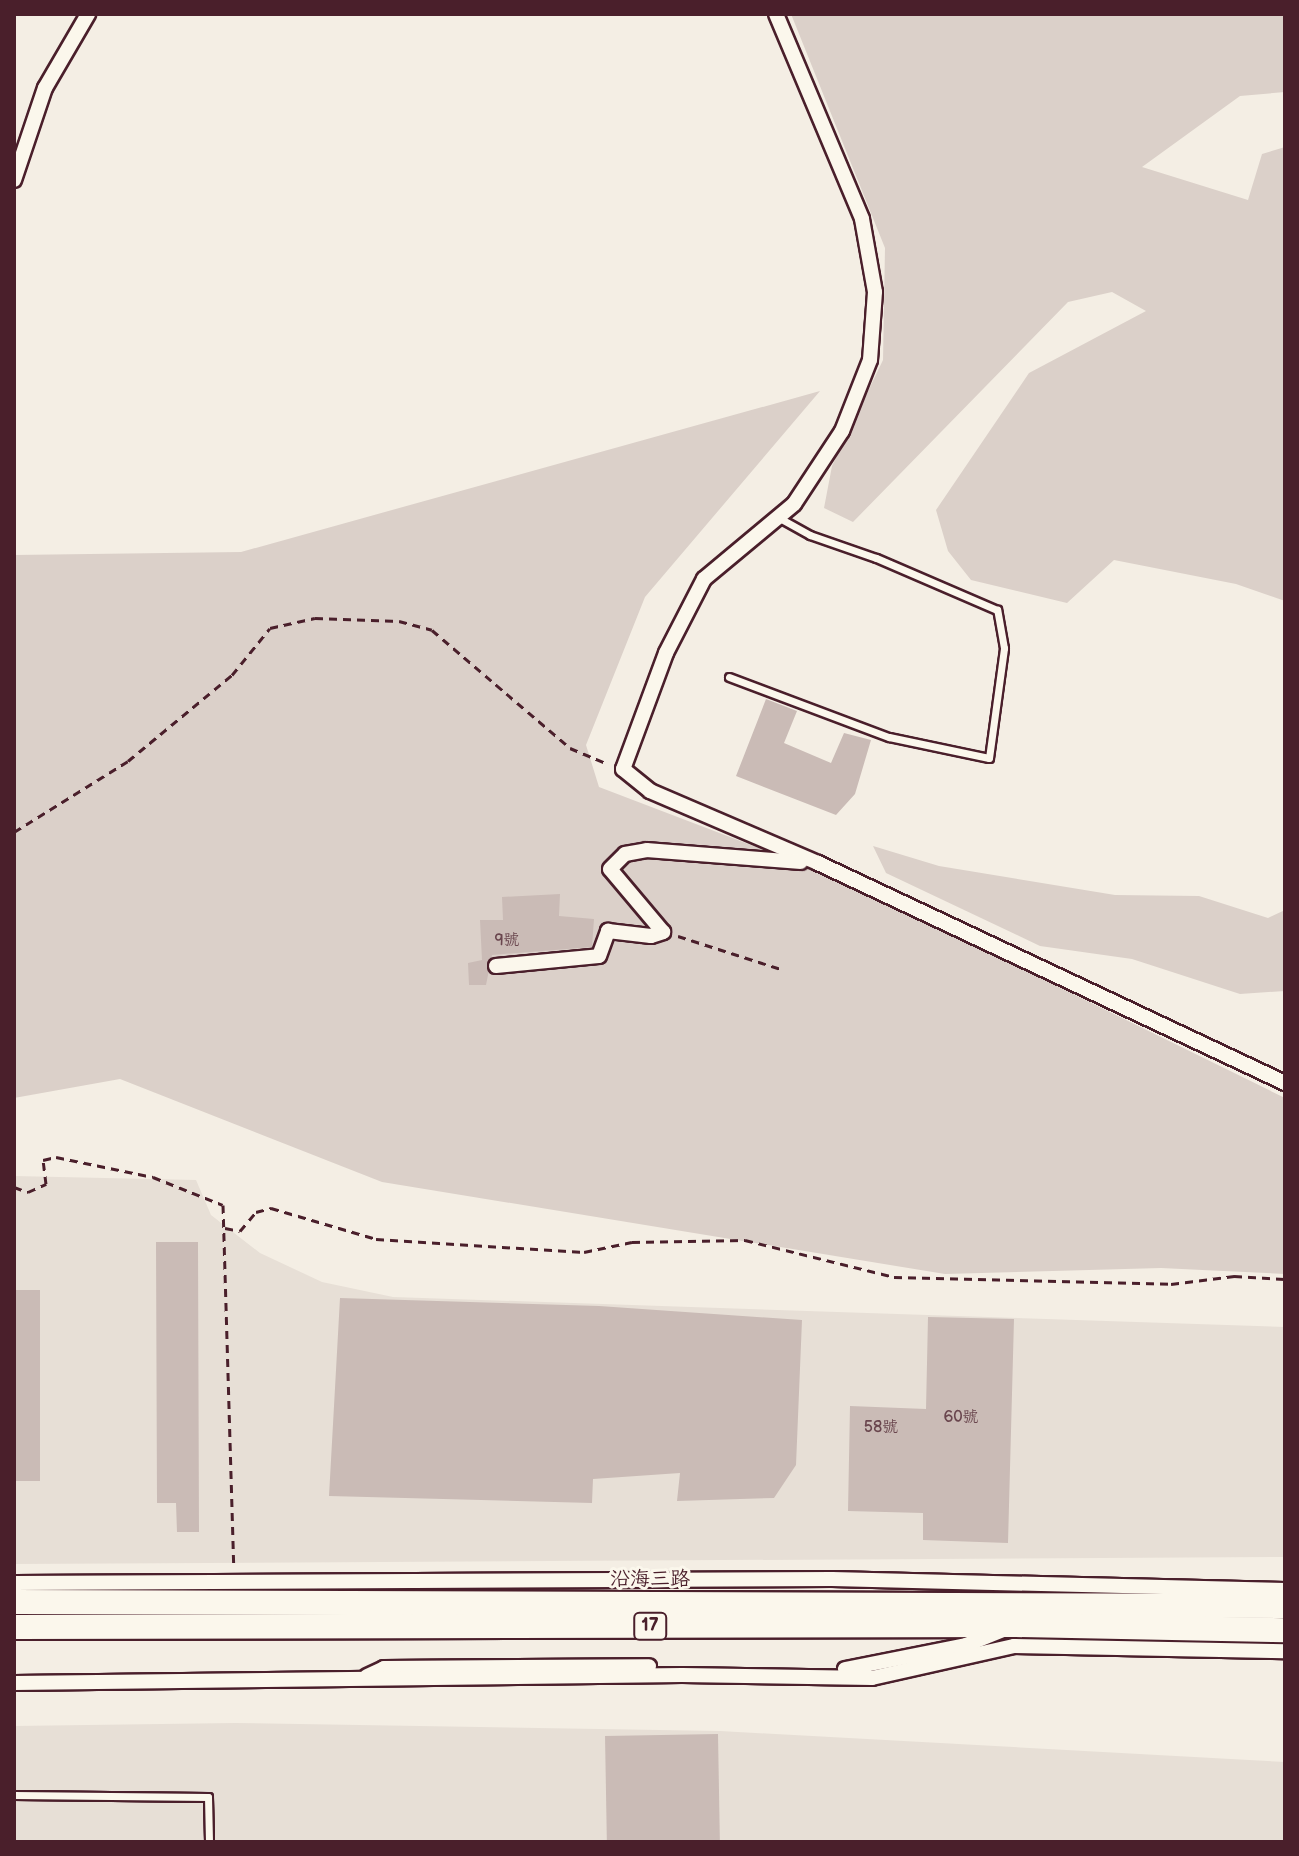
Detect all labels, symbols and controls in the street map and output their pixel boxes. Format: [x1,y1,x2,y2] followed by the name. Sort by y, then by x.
[494,931,520,951] house number: 9號
[943,1408,979,1428] house number: 60號
[864,1418,898,1438] house number: 58號
[610,1567,690,1591] street label: 沿海三路
[632,1612,668,1640] road number: 17

